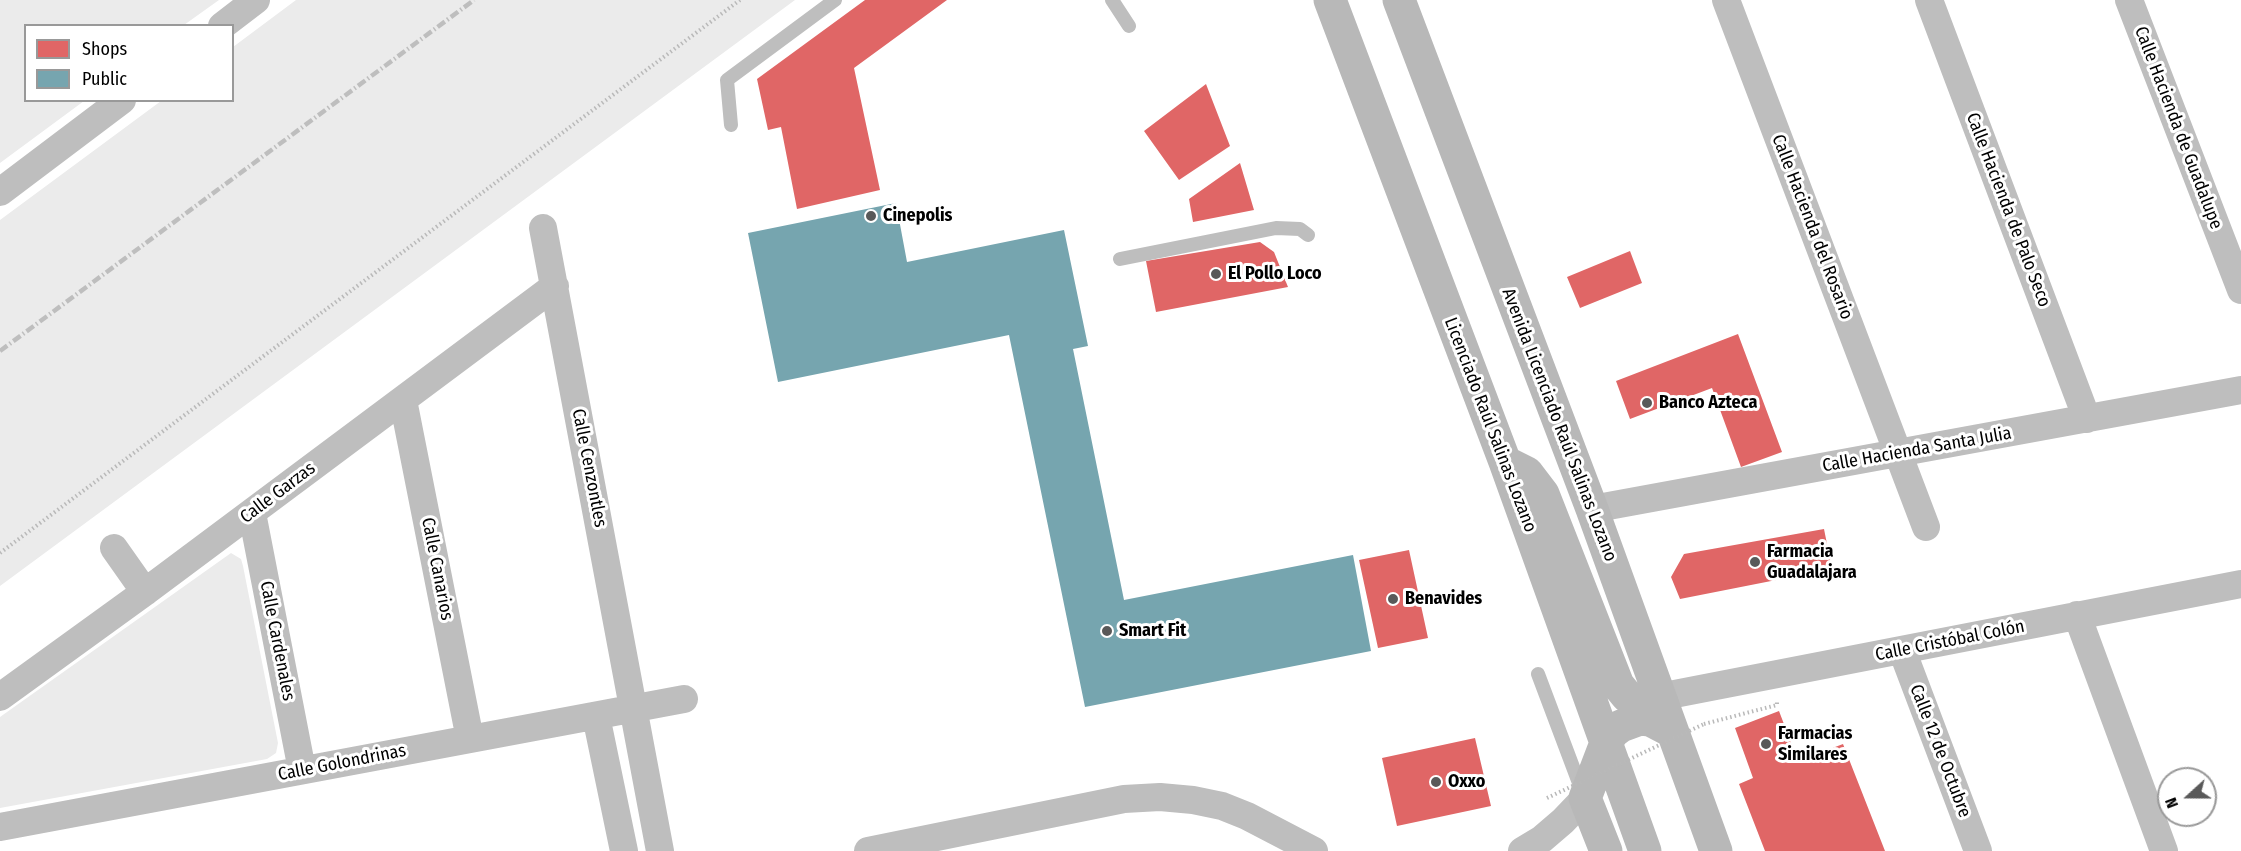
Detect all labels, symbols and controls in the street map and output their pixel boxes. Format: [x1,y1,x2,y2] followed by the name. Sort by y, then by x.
[24,24,234,102] legend
[2129,24,2227,232] street label: Calle Hacienda de Guadalupe
[82,38,127,60] text: Shops
[82,68,127,90] text: Public
[1961,110,2055,310] street label: Calle Hacienda de Palo Seco
[1767,131,1857,323] street label: Calle Hacienda del Rosario
[883,205,952,227] place label: Cinepolis
[864,209,878,223] marker: Cinepolis
[1228,263,1322,285] place label: El Pollo Loco
[1209,267,1223,281] marker: El Pollo Loco
[1497,285,1621,565] street label: Avenida Licenciado Raúl Salinas Lozano
[1439,315,1541,535] street label: Licenciado Raúl Salinas Lozano
[1659,392,1757,414] place label: Banco Azteca
[1640,396,1654,410] marker: Banco Azteca
[567,407,611,529] street label: Calle Cenzontles
[1821,423,2013,477] street label: Calle Hacienda Santa Julia
[236,458,320,528] street label: Calle Garzas
[416,516,458,622] street label: Calle Canarios
[1767,541,1857,584] place label: Farmacia Guadalajara
[1748,555,1762,569] marker: Farmacia Guadalajara
[255,579,299,703] street label: Calle Cardenales
[1405,588,1482,610] place label: Benavides
[1386,592,1400,606] marker: Benavides
[1874,616,2026,666] street label: Calle Cristóbal Colón
[1119,620,1186,642] place label: Smart Fit
[1100,624,1114,638] marker: Smart Fit
[1905,681,1975,821] street label: Calle 12 de Octubre
[1778,723,1852,766] place label: Farmacias Similares
[1759,737,1773,751] marker: Farmacias Similares
[276,740,408,786] street label: Calle Golondrinas
[2157,767,2217,827] north arrow
[1448,771,1485,793] place label: Oxxo
[1429,775,1443,789] marker: Oxxo
[2161,795,2182,811] text: N

